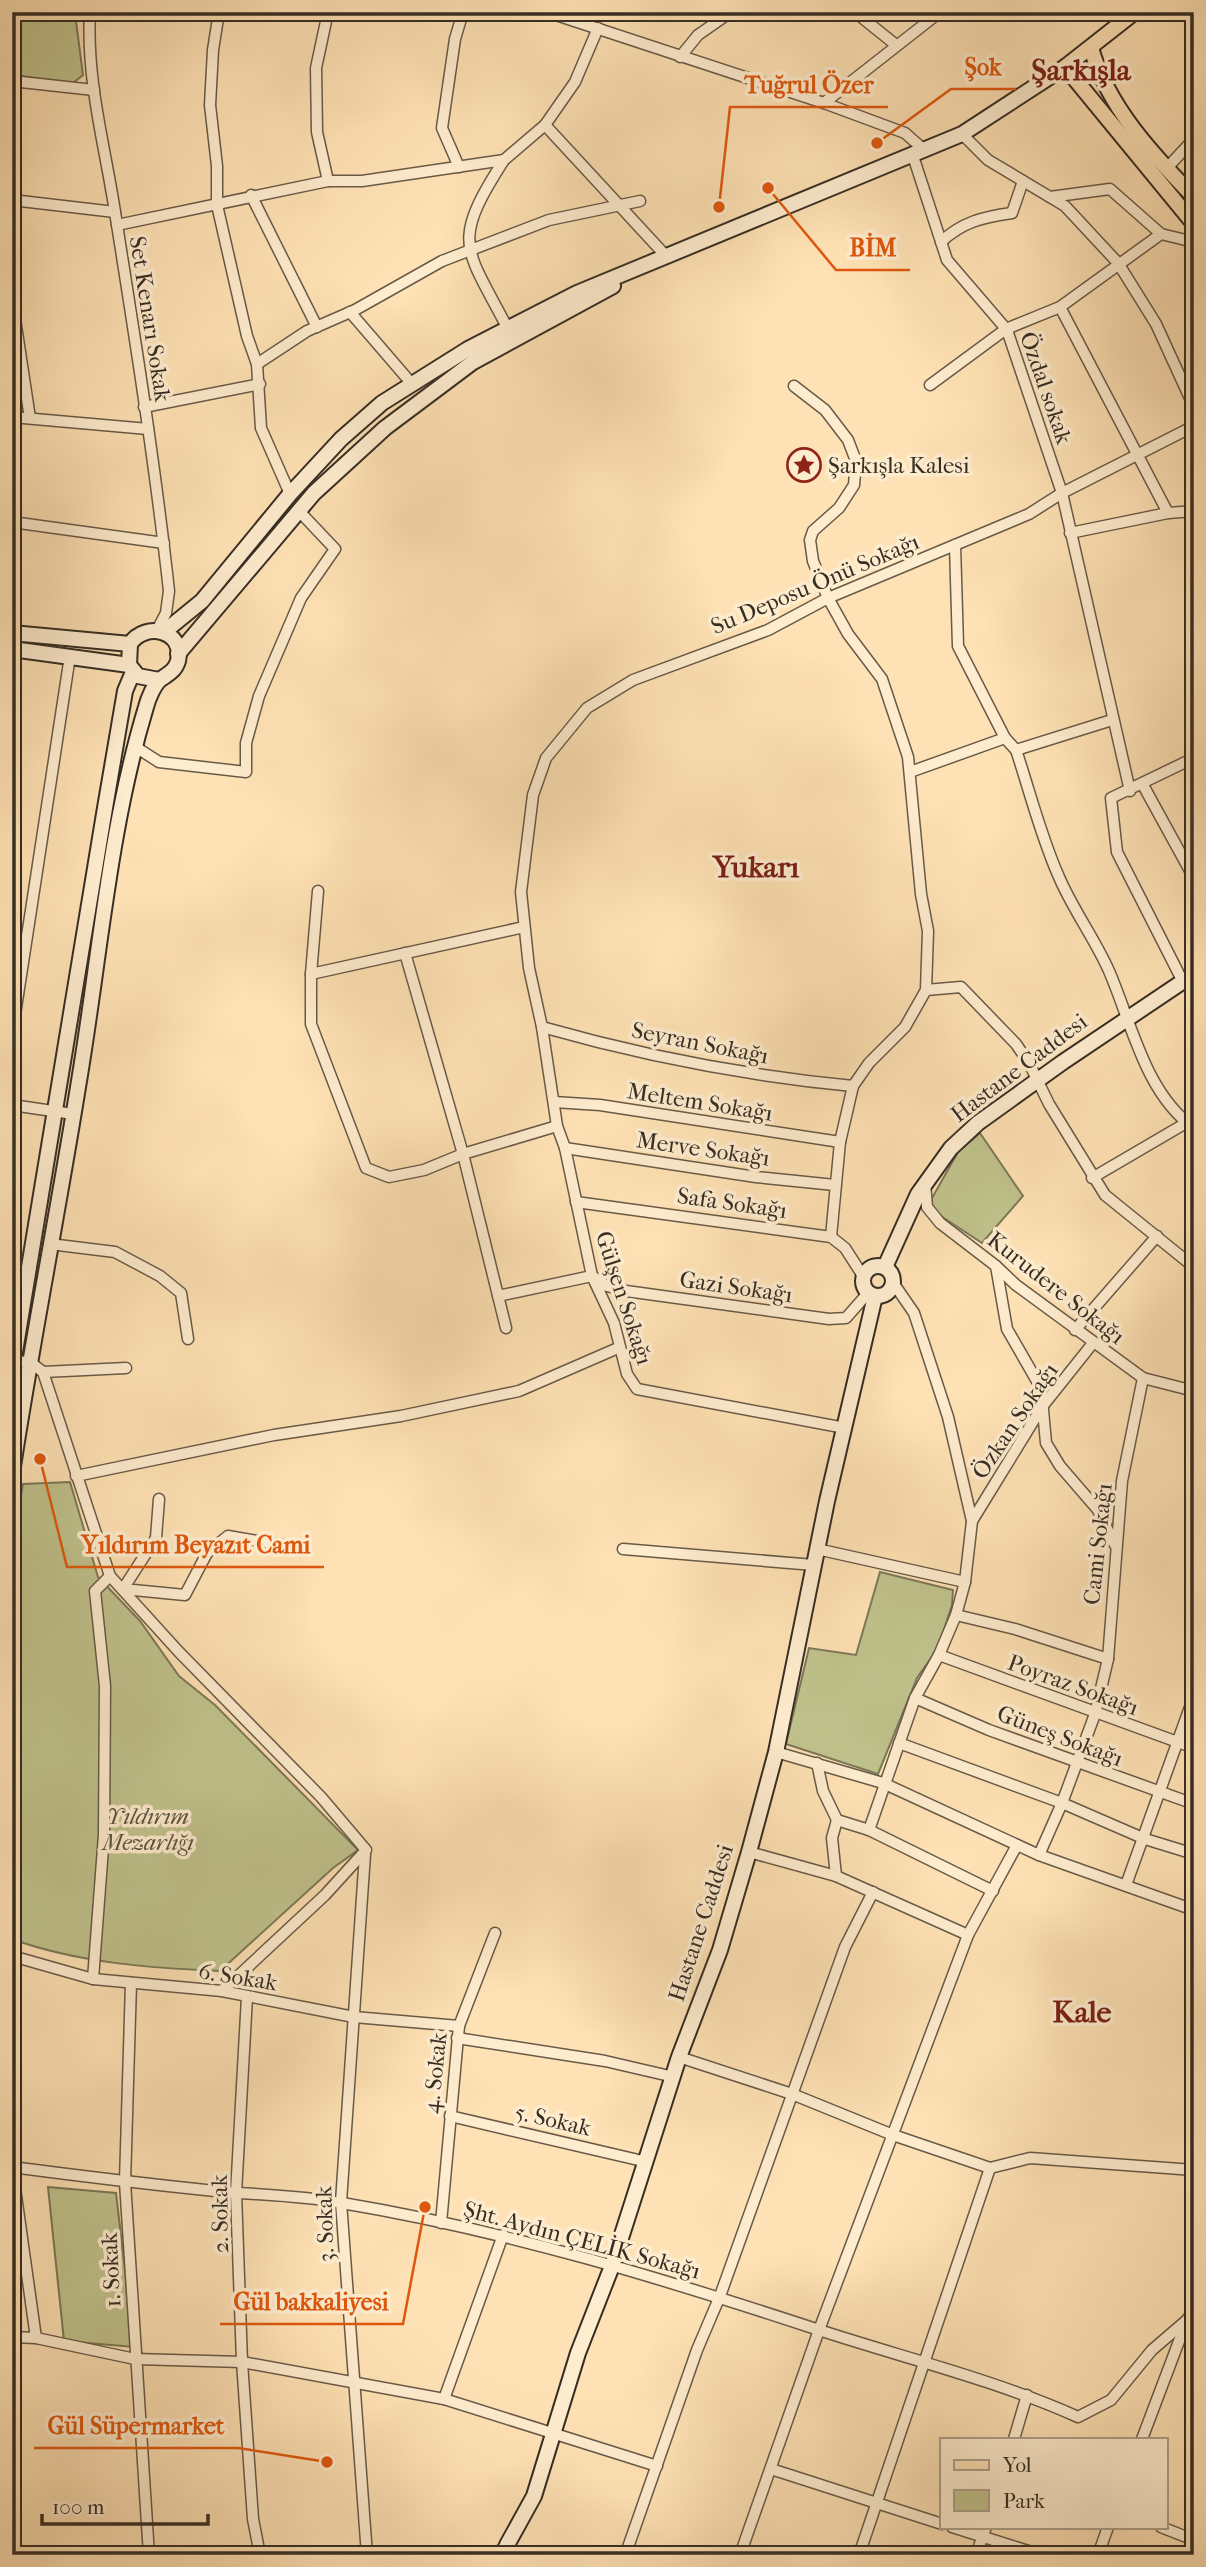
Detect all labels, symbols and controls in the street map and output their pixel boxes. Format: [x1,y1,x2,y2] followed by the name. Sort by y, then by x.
[951,44,1016,89] callout: Şok
[965,53,1002,82] text: Şok
[1031,53,1132,88] district label: Şarkışla
[730,62,888,107] callout: Tuğrul Özer
[743,69,874,99] text: Tuğrul Özer
[836,225,910,270] callout: BİM
[850,232,897,262] text: BİM
[124,234,177,405] street label: Set Kenarı Sokak
[1014,328,1078,449] street label: Özdal sokak
[785,446,823,484] place icon: Şarkışla Kalesi
[828,452,970,479] place label: Şarkışla Kalesi
[707,528,923,640] street label: Su Deposu Önü Sokağı
[711,850,799,885] district label: Yukarı
[946,1008,1093,1128] street label: Hastane Caddesi
[629,1017,771,1070] street label: Seyran Sokağı
[625,1077,775,1127] street label: Meltem Sokağı
[635,1126,772,1172] street label: Merve Sokağı
[675,1182,789,1224] street label: Safa Sokağı
[982,1226,1130,1350] street label: Kurudere Sokağı
[590,1228,658,1368] street label: Gülşen Sokağı
[678,1266,794,1308] street label: Gazi Sokağı
[966,1358,1064,1484] street label: Özkan Sokağı
[1078,1482,1118,1606] street label: Cami Sokağı
[67,1522,324,1567] callout: Yıldırım Beyazıt Cami
[80,1531,311,1559] text: Yıldırım Beyazıt Cami
[1004,1649,1142,1721] street label: Poyraz Sokağı
[993,1700,1127,1772] street label: Güneş Sokağı
[100,1803,194,1856] park label: Yıldırım Mezarlığı
[663,1841,739,2005] street label: Hastane Caddesi
[197,1957,280,1997] street label: 6. Sokak
[1053,1995,1112,2030] district label: Kale
[417,2030,453,2115] street label: 4. Sokak
[512,2098,595,2142] street label: 5. Sokak
[206,2173,234,2254] street label: 2. Sokak
[310,2184,340,2263] street label: 3. Sokak
[461,2195,704,2285] street label: Şht. Aydın ÇELİK Sokağı
[95,2231,126,2308] street label: 1. Sokak
[220,2279,403,2324] callout: Gül bakkaliyesi
[233,2288,390,2316] text: Gül bakkaliyesi
[34,2403,238,2448] callout: Gül Süpermarket
[48,2412,225,2440] text: Gül Süpermarket
[940,2438,1168,2528] legend
[1002,2453,1032,2477] text: Yol
[42,2483,208,2527] scale bar
[1003,2489,1045,2513] text: Park
[52,2495,105,2519] text: 100 m

